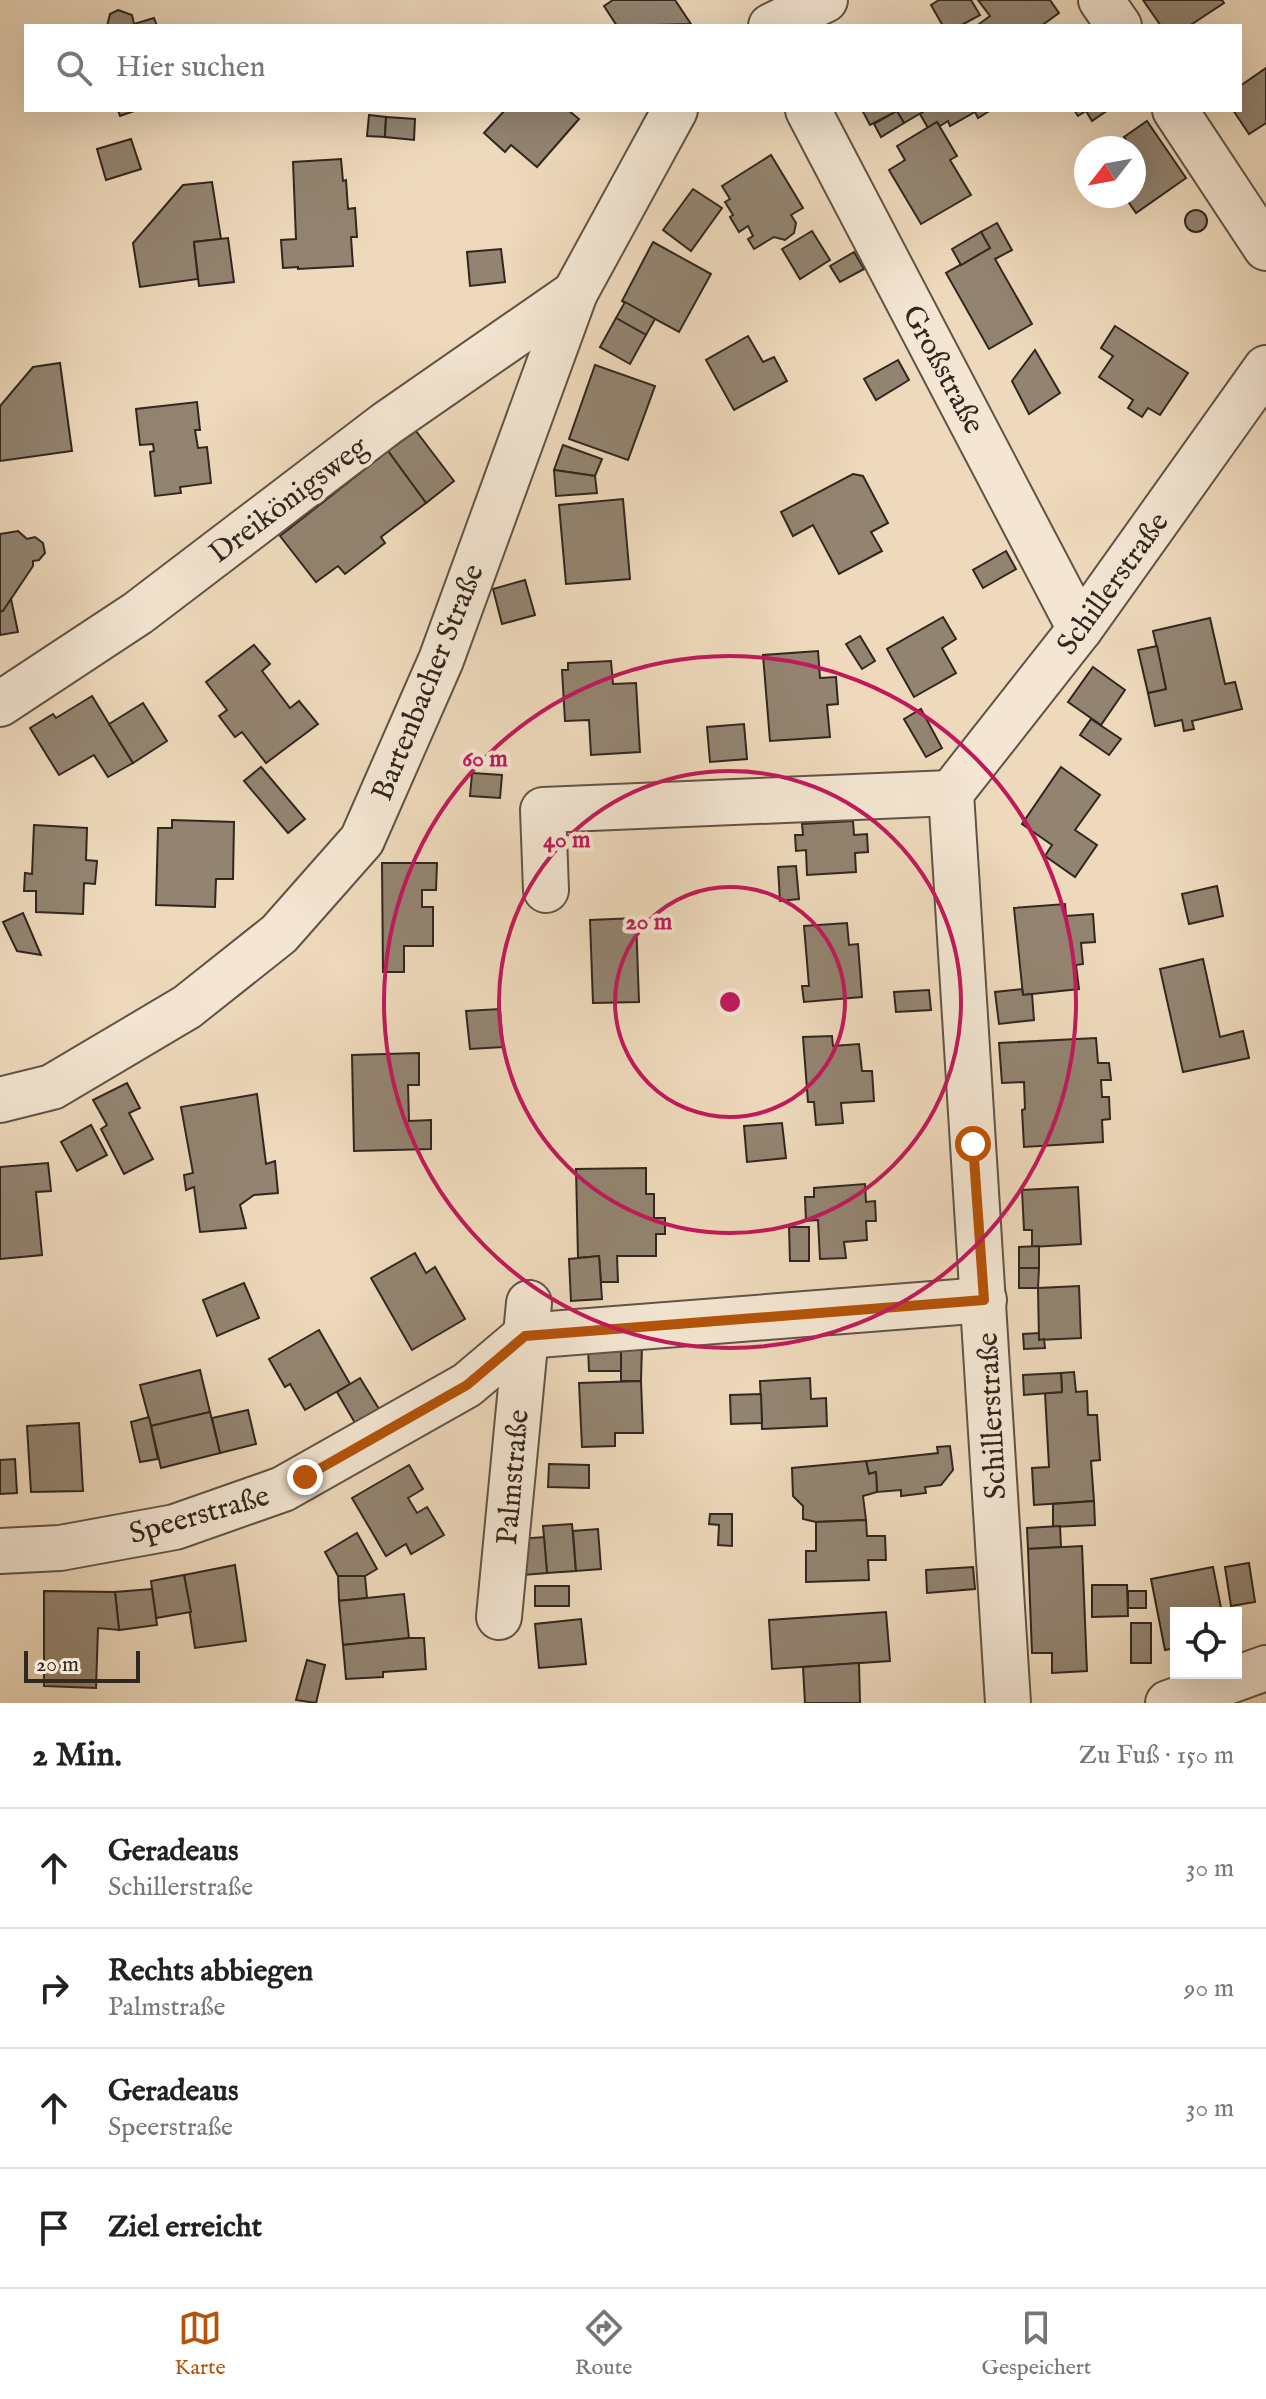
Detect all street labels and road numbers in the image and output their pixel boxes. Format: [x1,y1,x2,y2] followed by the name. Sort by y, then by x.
[892,299,992,441] street label: Großstraße
[202,428,377,573] street label: Dreikönigsweg
[1049,505,1178,663] street label: Schillerstraße
[364,559,494,807] street label: Bartenbacher Straße
[970,1331,1016,1500] street label: Schillerstraße
[489,1408,539,1546] street label: Palmstraße
[125,1478,274,1554] street label: Speerstraße

